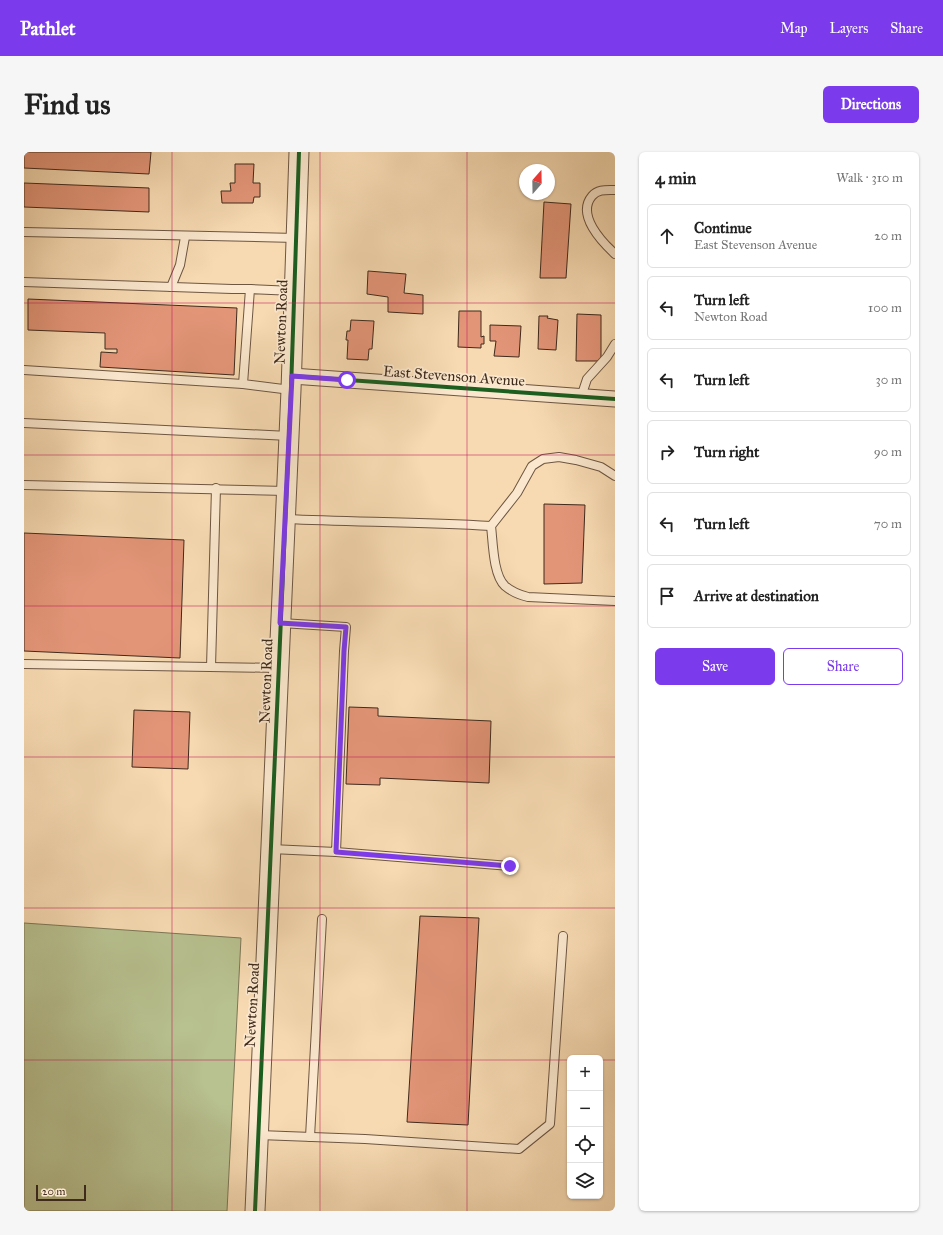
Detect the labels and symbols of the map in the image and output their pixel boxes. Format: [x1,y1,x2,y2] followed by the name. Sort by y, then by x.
[519,164,555,200] north arrow
[271,279,291,365] street label: Newton Road
[382,362,526,390] street label: East Stevenson Avenue
[338,371,356,389] route start
[256,638,276,724] street label: Newton Road
[501,857,519,875] route end
[241,962,263,1048] street label: Newton Road
[36,1183,86,1202] scale bar

